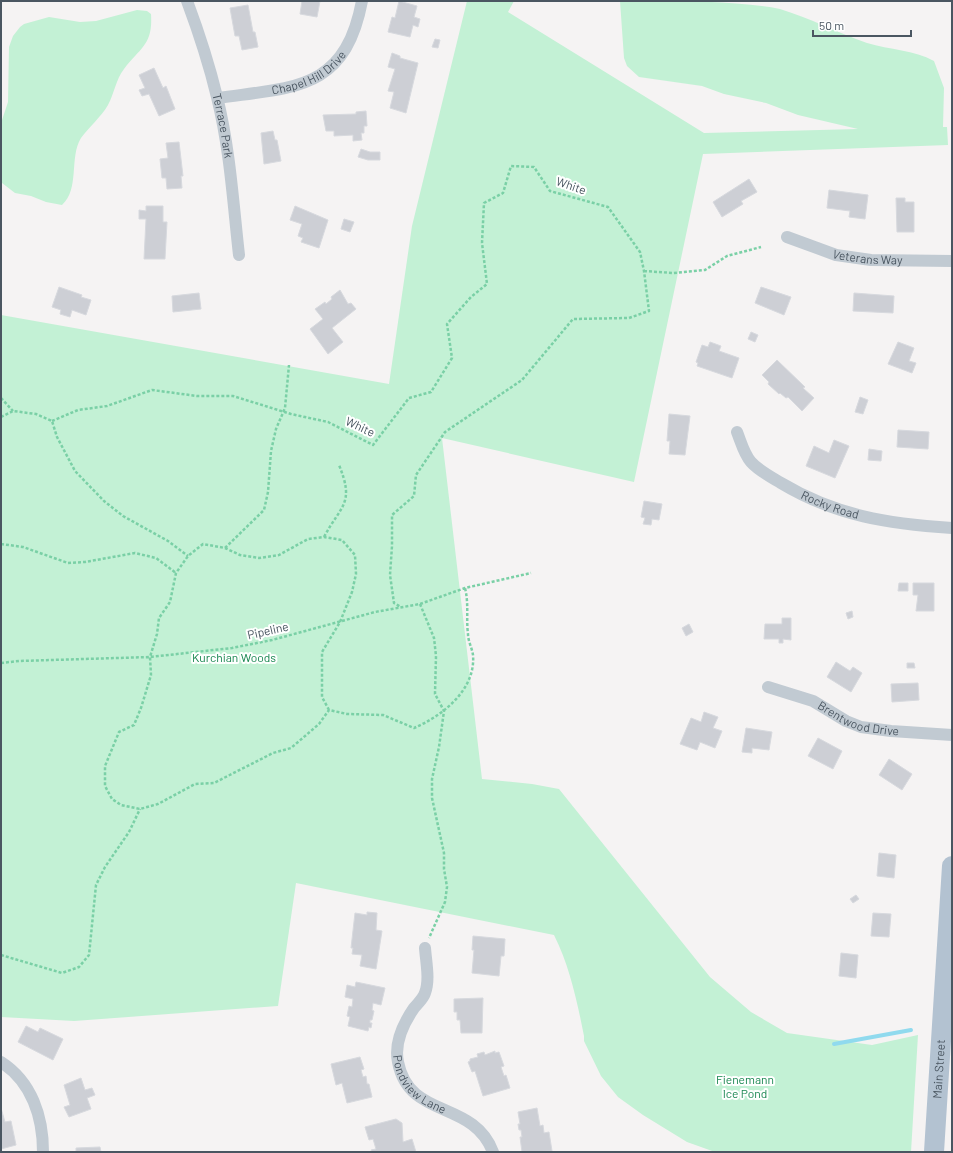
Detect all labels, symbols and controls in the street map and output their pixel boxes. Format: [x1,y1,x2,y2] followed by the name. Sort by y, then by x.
[813,12,911,38] scale bar
[819,18,844,32] text: 50 m
[270,48,348,97] street label: Chapel Hill Drive
[210,92,236,159] street label: Terrace Park
[555,173,588,197] street label: White
[831,246,903,266] street label: Veterans Way
[344,413,377,439] street label: White
[799,487,861,521] street label: Rocky Road
[246,619,290,642] street label: Pipeline
[192,650,276,664] park label: Kurchian Woods
[816,698,900,738] street label: Brentwood Drive
[929,1039,947,1099] street label: Main Street
[391,1054,449,1116] street label: Pondview Lane
[716,1072,774,1100] park label: Fienemann Ice Pond

